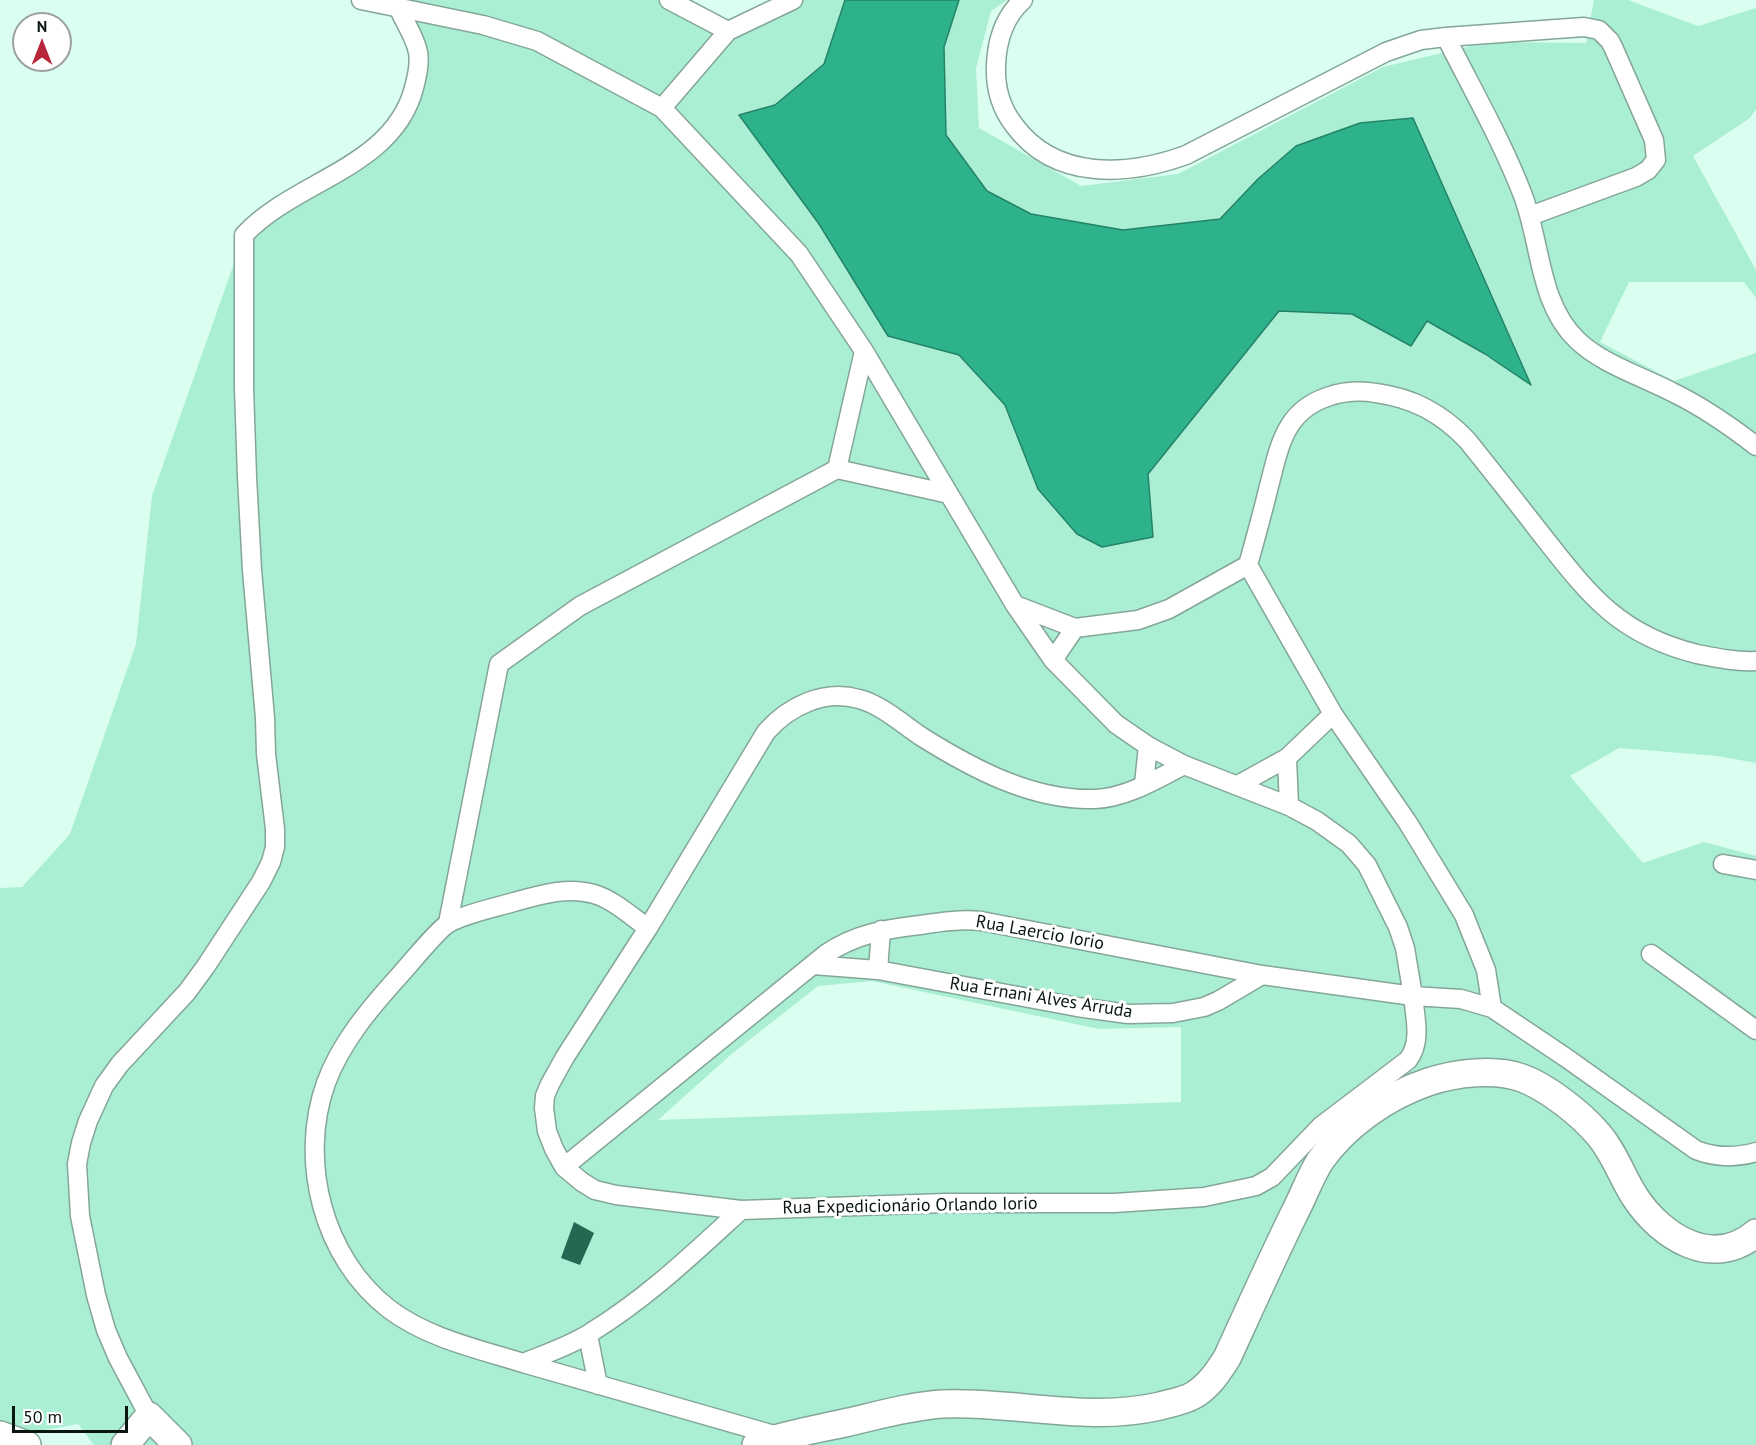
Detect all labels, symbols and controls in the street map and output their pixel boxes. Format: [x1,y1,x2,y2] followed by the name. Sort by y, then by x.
[12,12,72,72] north arrow
[37,16,47,36] text: N
[974,911,1106,955] street label: Rua Laercio Iorio
[948,973,1134,1023] street label: Rua Ernani Alves Arruda
[782,1193,1038,1219] street label: Rua Expedicionário Orlando Iorio
[15,1394,130,1432] scale bar
[23,1405,62,1428] text: 50 m

